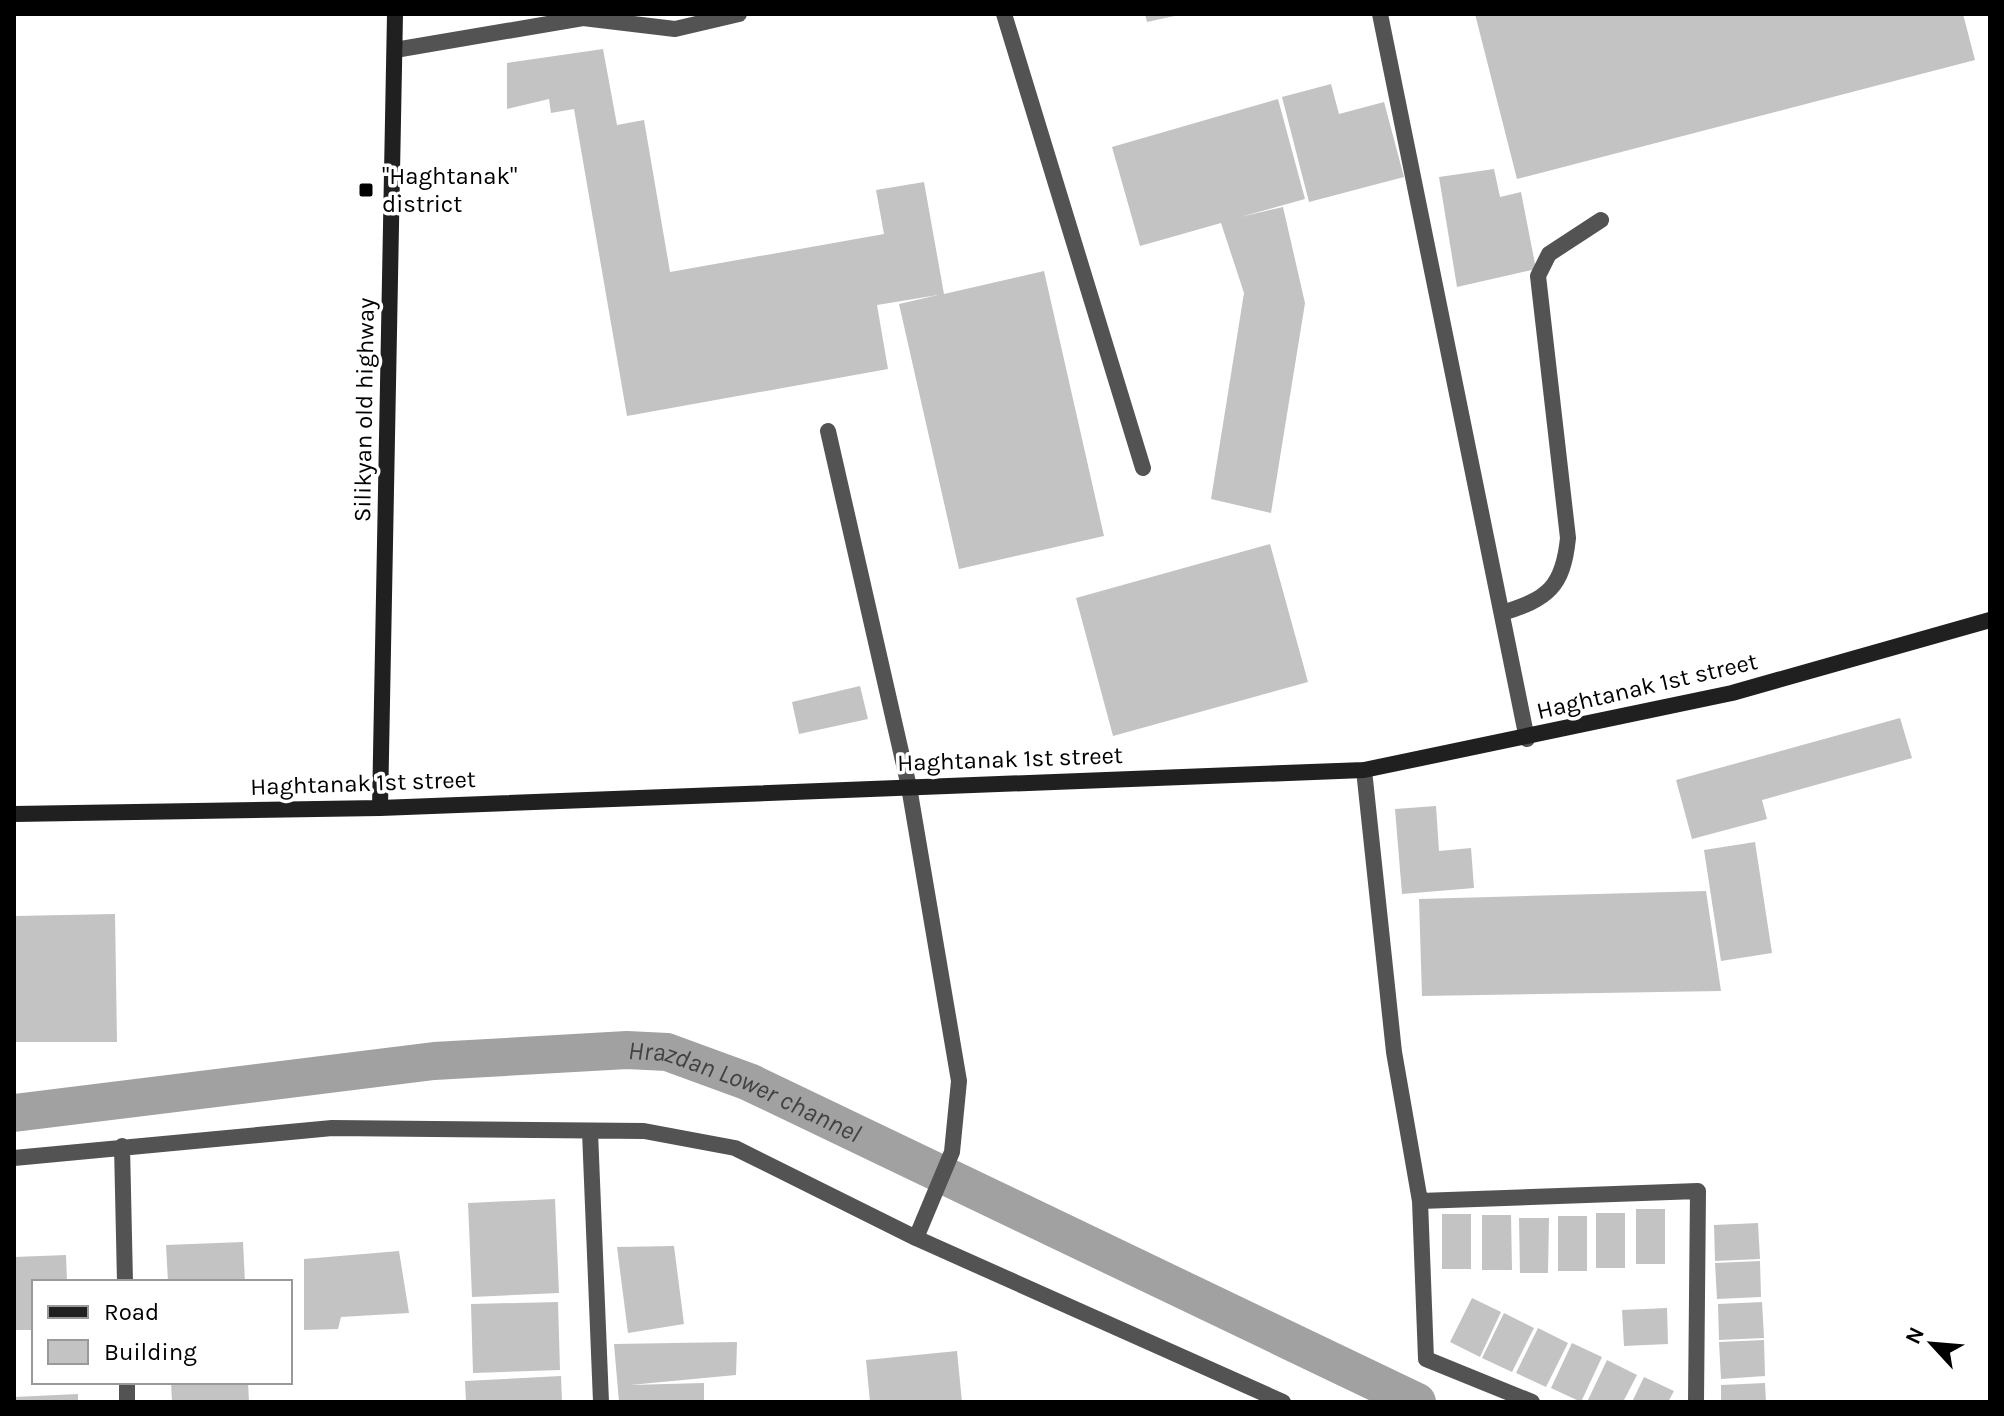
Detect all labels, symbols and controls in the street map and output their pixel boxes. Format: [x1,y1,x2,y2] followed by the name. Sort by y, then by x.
[382,162,517,218] place label: "Haghtanak" district
[357,181,375,199] marker: "Haghtanak" district
[348,298,380,522] street label: Silikyan old highway
[1534,647,1760,725] street label: Haghtanak 1st street
[897,741,1123,777] street label: Haghtanak 1st street
[250,765,476,801] street label: Haghtanak 1st street
[627,1035,866,1149] water label: Hrazdan Lower channel
[32,1280,292,1384] legend
[104,1298,159,1326] text: Road
[1892,1304,1972,1384] north arrow
[1900,1323,1930,1348] text: N
[104,1338,197,1366] text: Building

